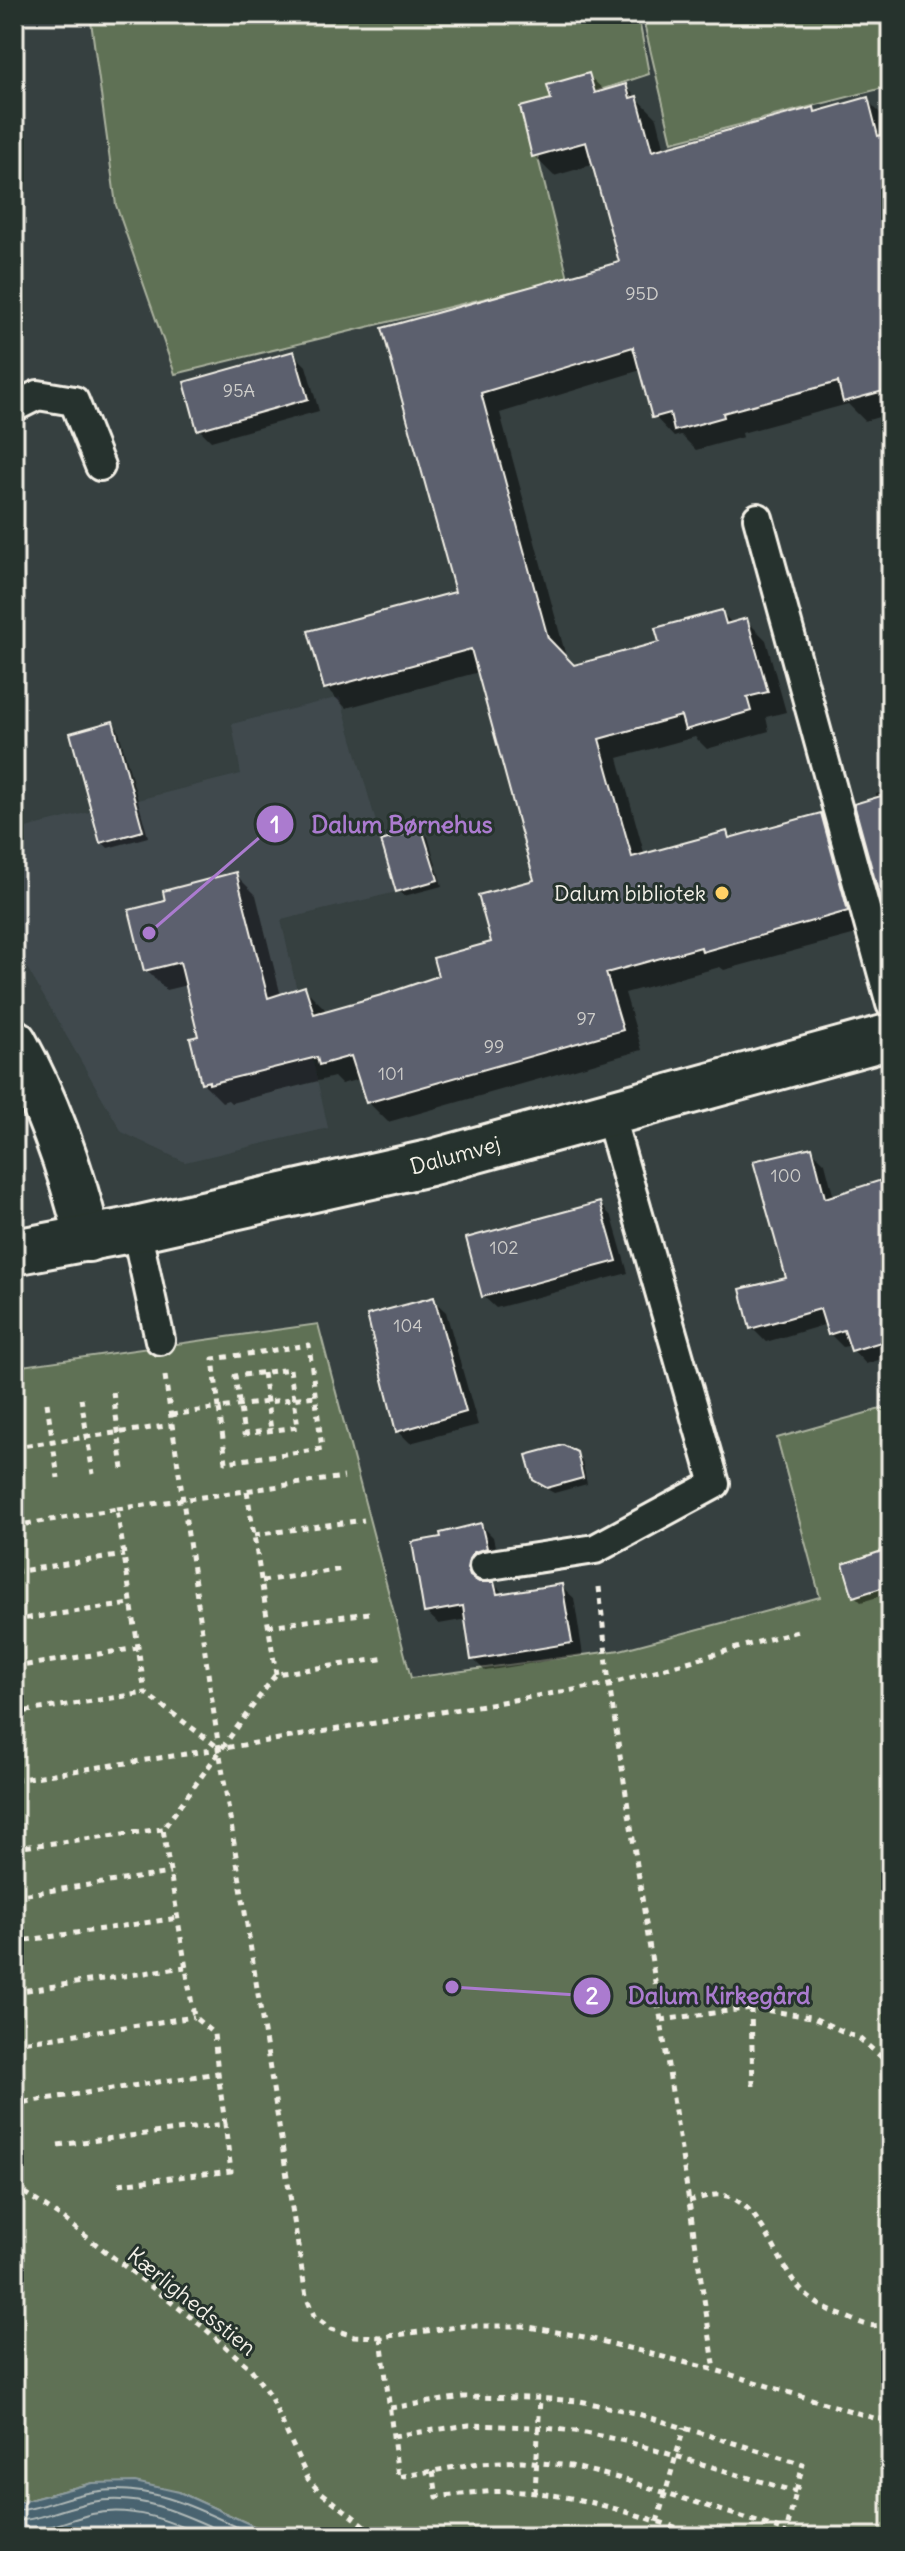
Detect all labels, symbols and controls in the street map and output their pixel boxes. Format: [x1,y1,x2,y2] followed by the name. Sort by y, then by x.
[625,282,659,305] house number: 95D
[223,379,255,402] house number: 95A
[255,800,509,848] callout: Dalum Børnehus
[270,809,280,839] text: 1
[311,809,493,839] text: Dalum Børnehus
[554,879,706,907] place label: Dalum bibliotek
[713,884,731,902] marker: Dalum bibliotek
[576,1007,596,1030] house number: 97
[484,1035,504,1058] house number: 99
[378,1062,404,1085] house number: 101
[407,1130,503,1180] street label: Dalumvej
[771,1164,801,1187] house number: 100
[490,1236,519,1259] house number: 102
[393,1314,423,1337] house number: 104
[572,1972,826,2020] callout: Dalum Kirkegård
[585,1980,599,2010] text: 2
[628,1980,810,2010] text: Dalum Kirkegård
[122,2241,262,2361] street label: Kærlighedsstien

